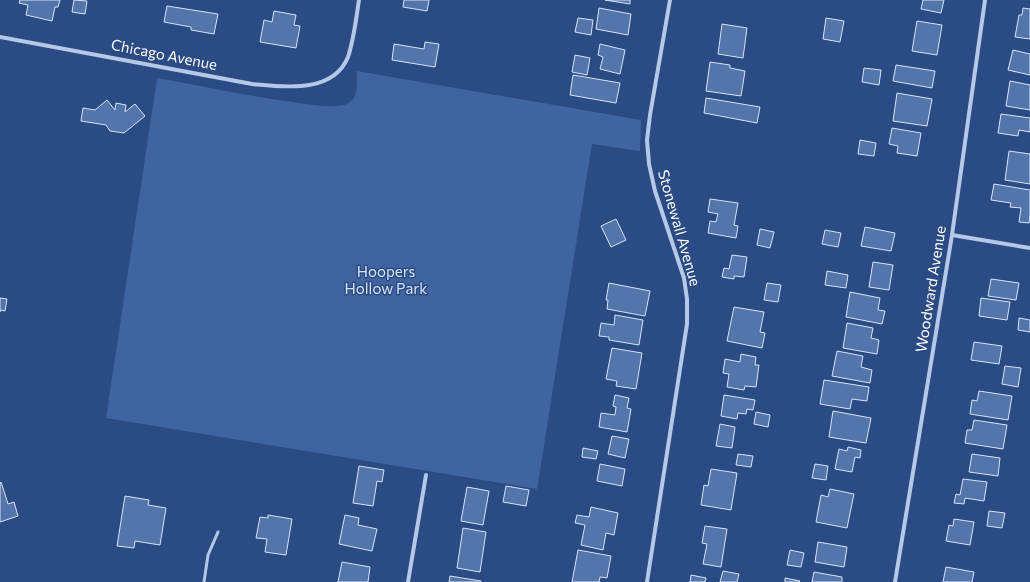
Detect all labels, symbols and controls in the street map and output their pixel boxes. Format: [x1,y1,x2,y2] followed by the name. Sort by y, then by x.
[110,35,219,73] street label: Chicago Avenue
[655,167,705,288] street label: Stonewall Avenue
[911,224,949,353] street label: Woodward Avenue
[345,262,427,297] park label: Hoopers Hollow Park

